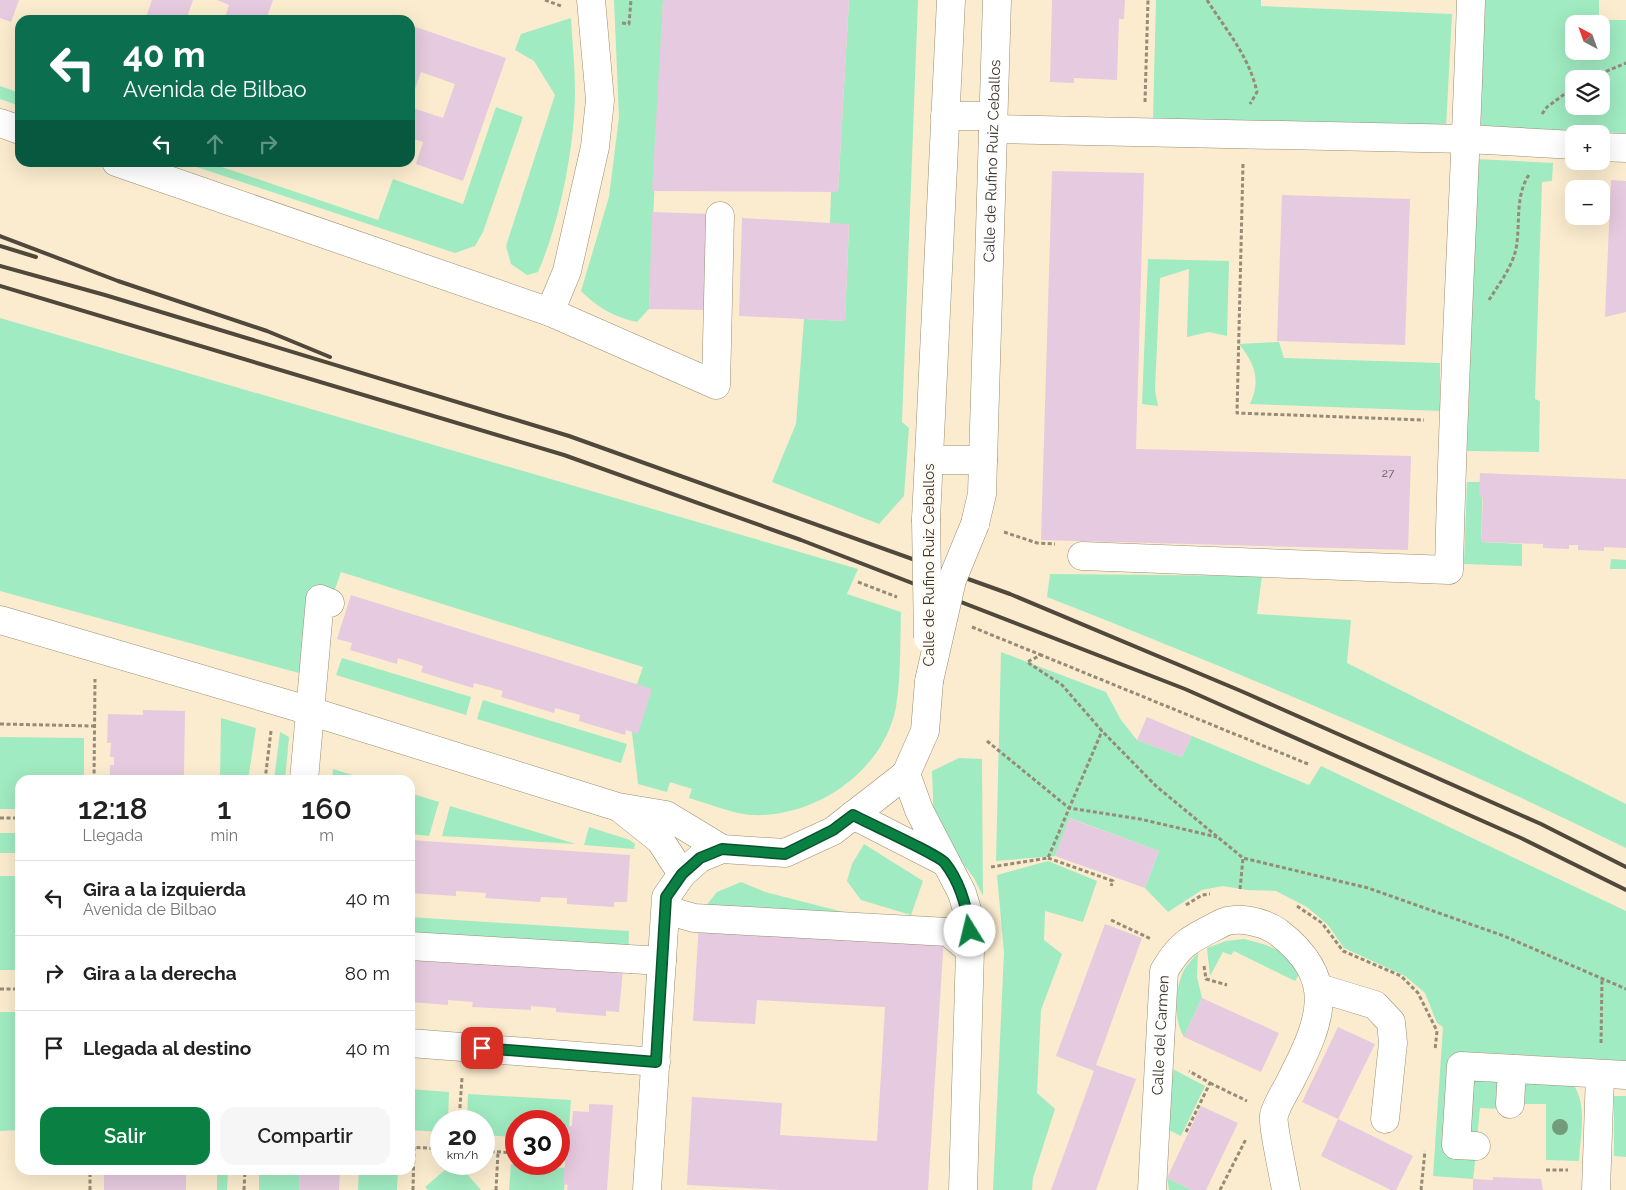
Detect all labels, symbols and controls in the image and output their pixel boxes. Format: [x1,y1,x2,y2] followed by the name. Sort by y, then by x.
[1565,15,1610,60] north arrow
[1565,15,1610,225] map controls
[123,34,205,75] text: 40 m
[40,35,105,100] icon: left
[980,59,1004,263] street label: Calle de Rufino Ruiz Ceballos
[1565,70,1610,115] button: layers
[123,76,307,102] text: Avenida de Bilbao
[1565,125,1610,170] button: +
[148,130,176,158] icon: left
[201,130,229,158] icon: ahead
[254,130,282,158] icon: right
[1565,180,1610,225] button: −
[920,464,938,666] street label: Calle de Rufino Ruiz Ceballos
[1382,466,1395,480] house number: 27
[78,791,148,826] text: 12:18
[217,791,231,826] text: 1
[301,791,352,826] text: 160
[83,826,143,845] text: Llegada
[211,826,238,845] text: min
[319,826,334,845] text: m
[83,878,246,900] text: Gira a la izquierda
[40,884,68,912] icon: left
[346,887,390,909] text: 40 m
[83,900,217,919] text: Avenida de Bilbao
[943,904,995,956] position arrow
[40,959,68,987] icon: right
[83,962,237,984] text: Gira a la derecha
[345,962,390,984] text: 80 m
[1148,975,1173,1096] street label: Calle del Carmen
[461,1027,503,1069] pin
[40,1034,68,1062] icon: arrive
[468,1034,496,1062] icon: arrive
[83,1037,251,1059] text: Llegada al destino
[346,1037,390,1059] text: 40 m
[40,1107,210,1165] button: Salir
[220,1107,390,1165] button: Compartir
[505,1110,570,1175] speed limit sign: 30
[448,1121,477,1151] text: 20
[447,1148,478,1162] text: km/h

